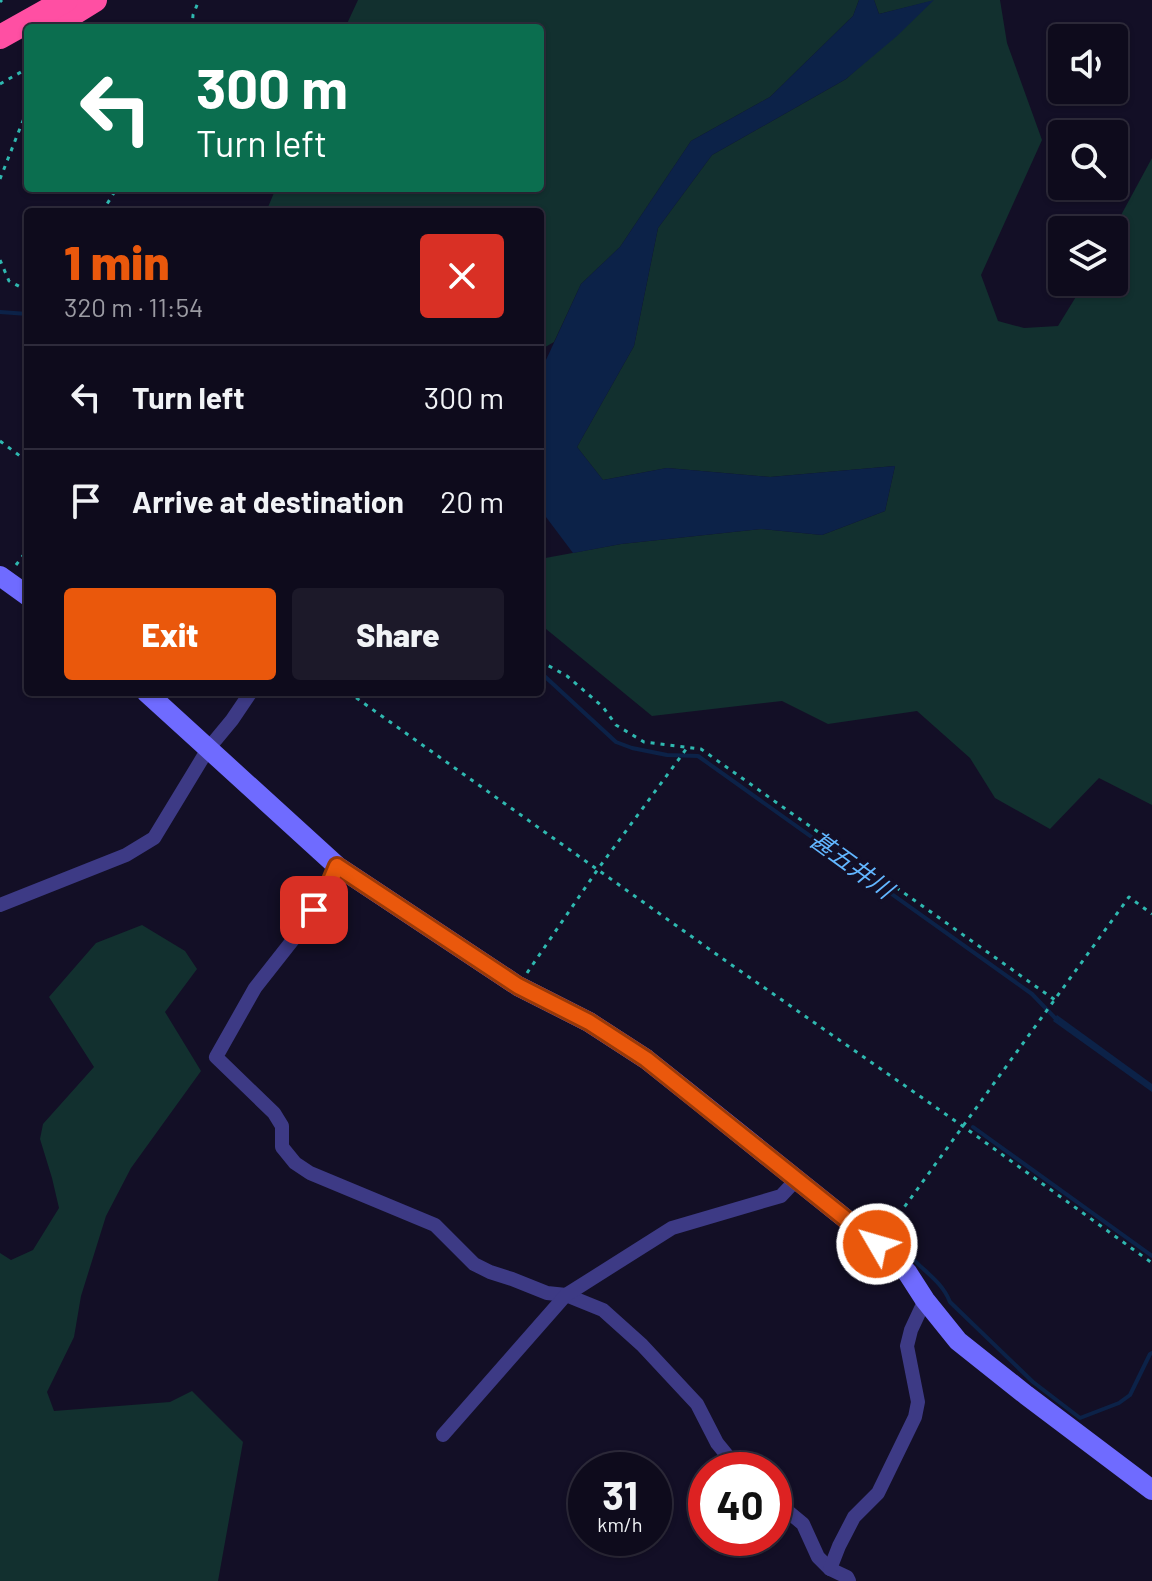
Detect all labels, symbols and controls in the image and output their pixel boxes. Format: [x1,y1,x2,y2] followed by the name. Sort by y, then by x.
[1048,24,1128,296] map controls
[1048,24,1128,104] button: sound
[196,53,348,120] text: 300 m
[64,56,168,160] icon: left
[1048,120,1128,200] button: search
[196,121,327,164] text: Turn left
[1048,216,1128,296] button: layers
[64,232,170,290] text: 1 min
[420,234,504,318] button: close
[64,291,203,322] text: 320 m · 11:54
[64,375,108,419] icon: left
[132,379,245,415] text: Turn left
[424,379,504,415] text: 300 m
[64,479,108,523] icon: arrive
[132,483,404,519] text: Arrive at destination
[440,483,504,519] text: 20 m
[64,588,276,680] button: Exit
[292,588,504,680] button: Share
[805,824,902,905] water label: 甚五井川
[280,876,348,944] pin
[292,888,336,932] icon: arrive
[835,1202,919,1286] position arrow
[688,1452,792,1556] speed limit sign: 40
[602,1470,638,1518] text: 31
[597,1512,643,1536] text: km/h

